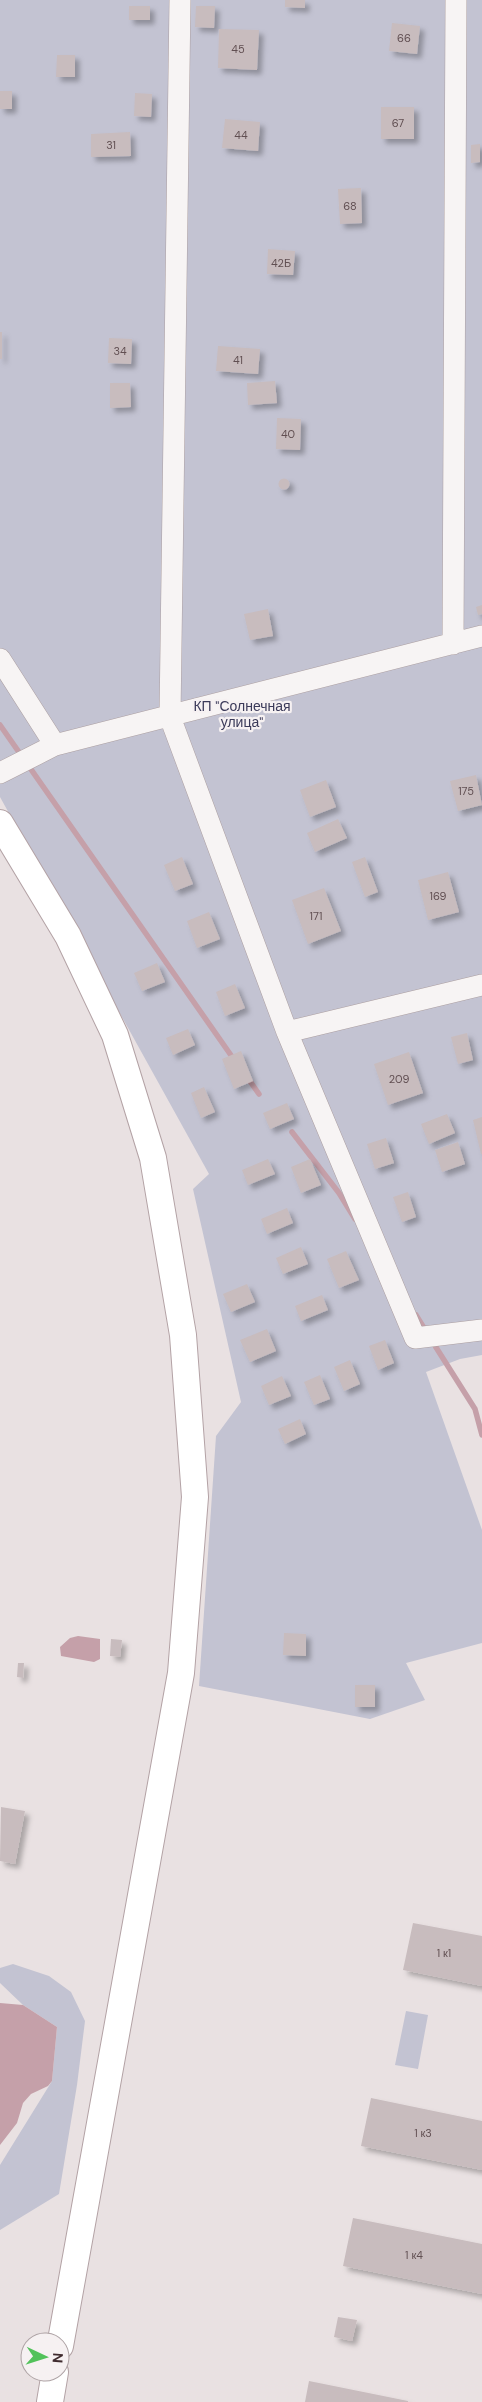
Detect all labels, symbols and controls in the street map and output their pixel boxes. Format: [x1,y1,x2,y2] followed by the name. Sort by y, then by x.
[397,31,411,45] house number: 66
[231,42,245,56] house number: 45
[392,116,404,130] house number: 67
[234,128,248,142] house number: 44
[106,138,116,152] house number: 31
[343,199,357,213] house number: 68
[271,256,291,270] house number: 42Б
[113,344,127,358] house number: 34
[233,353,243,367] house number: 41
[281,427,295,441] house number: 40
[193,697,291,731] park label: КП "Солнечная улица"
[458,784,474,798] house number: 175
[429,889,447,903] house number: 169
[310,909,322,923] house number: 171
[389,1072,409,1086] house number: 209
[437,1946,451,1960] house number: 1 к1
[414,2126,432,2140] house number: 1 к3
[405,2248,423,2262] house number: 1 к4
[20,2332,70,2382] north arrow
[49,2352,67,2364] text: N

